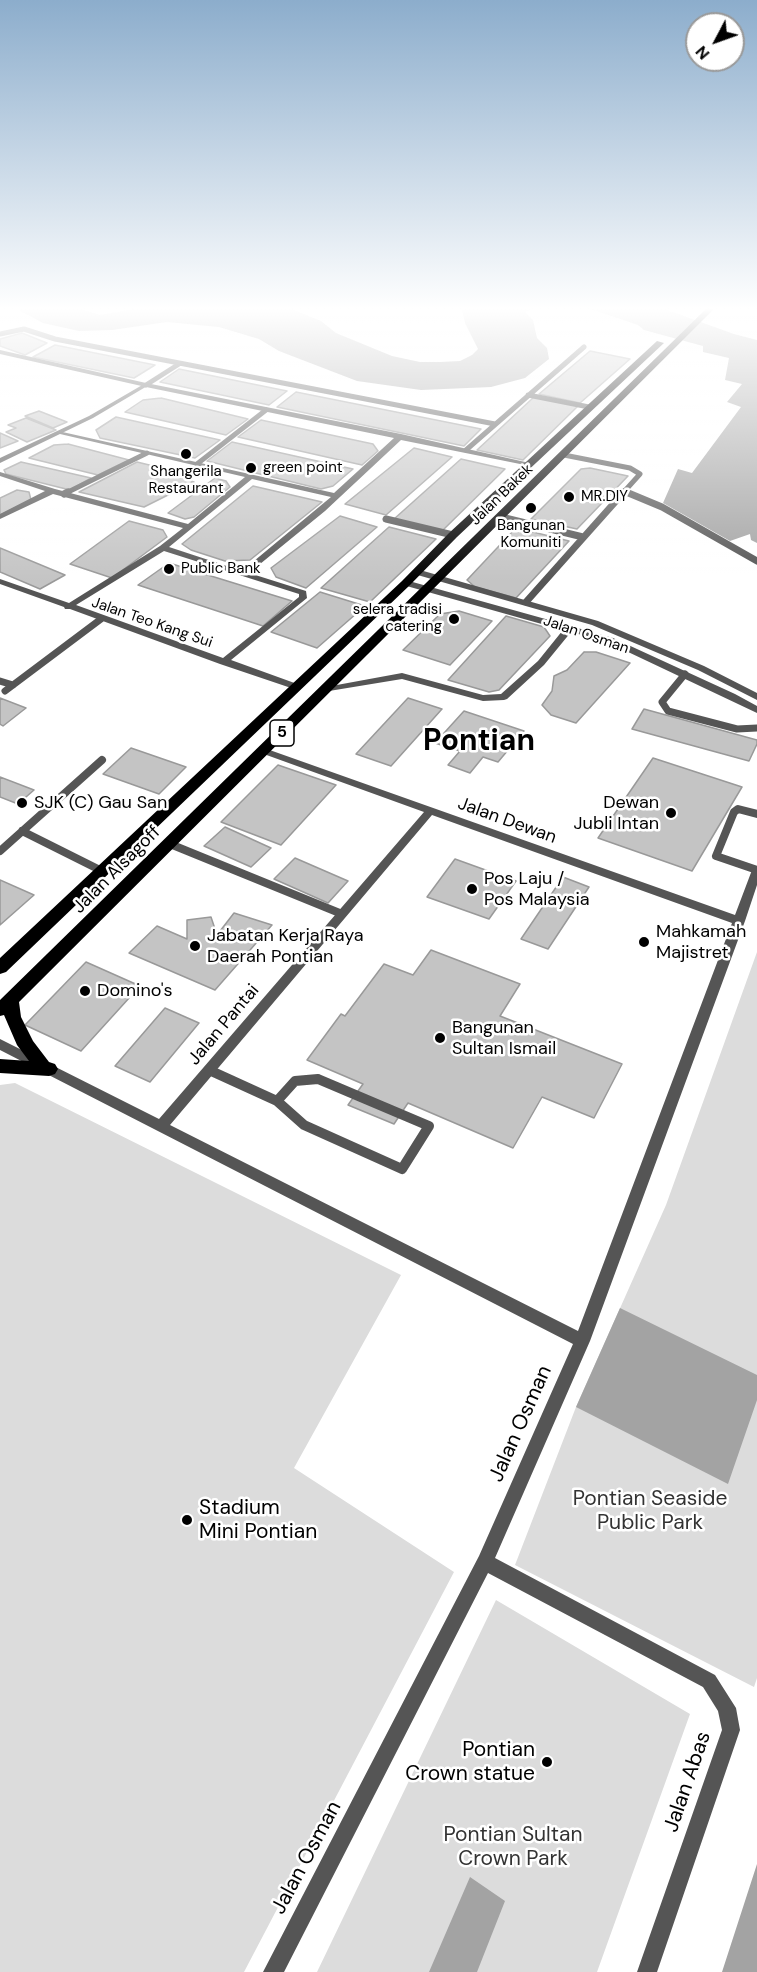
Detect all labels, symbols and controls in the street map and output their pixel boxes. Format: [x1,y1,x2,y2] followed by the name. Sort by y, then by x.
[685,12,745,72] north arrow
[691,42,714,64] text: N
[179,447,193,461] marker: Shangerila Restaurant
[263,459,343,477] place label: green point
[244,461,258,475] marker: green point
[467,461,537,529] street label: Jalan Bakek
[148,463,224,498] place label: Shangerila Restaurant
[581,488,628,506] place label: MR.DIY
[562,490,576,504] marker: MR.DIY
[524,501,538,515] marker: Bangunan Komuniti
[497,517,565,552] place label: Bangunan Komuniti
[181,560,261,578] place label: Public Bank
[162,562,176,576] marker: Public Bank
[89,594,215,652] street label: Jalan Teo Kang Sui
[353,601,442,636] place label: selera tradisi catering
[447,612,461,626] marker: selera tradisi catering
[541,612,631,658] street label: Jalan Osman
[270,720,294,746] road number: 5
[423,724,535,760] district label: Pontian
[34,792,167,814] place label: SJK (C) Gau San
[574,792,659,834] place label: Dewan Jubli Intan
[455,793,559,849] street label: Jalan Dewan
[15,796,29,810] marker: SJK (C) Gau San
[664,806,678,820] marker: Dewan Jubli Intan
[69,822,165,918] street label: Jalan Alsagoff
[484,868,590,910] place label: Pos Laju / Pos Malaysia
[465,882,479,896] marker: Pos Laju / Pos Malaysia
[656,921,746,964] place label: Mahkamah Majistret
[207,925,364,968] place label: Jabatan Kerja Raya Daerah Pontian
[637,935,651,949] marker: Mahkamah Majistret
[188,939,202,953] marker: Jabatan Kerja Raya Daerah Pontian
[97,980,173,1002] place label: Domino's
[184,980,264,1070] street label: Jalan Pantai
[78,984,92,998] marker: Domino's
[452,1017,556,1060] place label: Bangunan Sultan Ismail
[433,1031,447,1045] marker: Bangunan Sultan Ismail
[484,1362,558,1486] street label: Jalan Osman
[573,1486,727,1536] park label: Pontian Seaside Public Park
[199,1495,317,1545] place label: Stadium Mini Pontian
[180,1513,194,1527] marker: Stadium Mini Pontian
[659,1728,717,1836] street label: Jalan Abas
[405,1737,535,1787] place label: Pontian Crown statue
[540,1755,554,1769] marker: Pontian Crown statue
[267,1797,347,1919] street label: Jalan Osman
[443,1822,583,1872] park label: Pontian Sultan Crown Park

